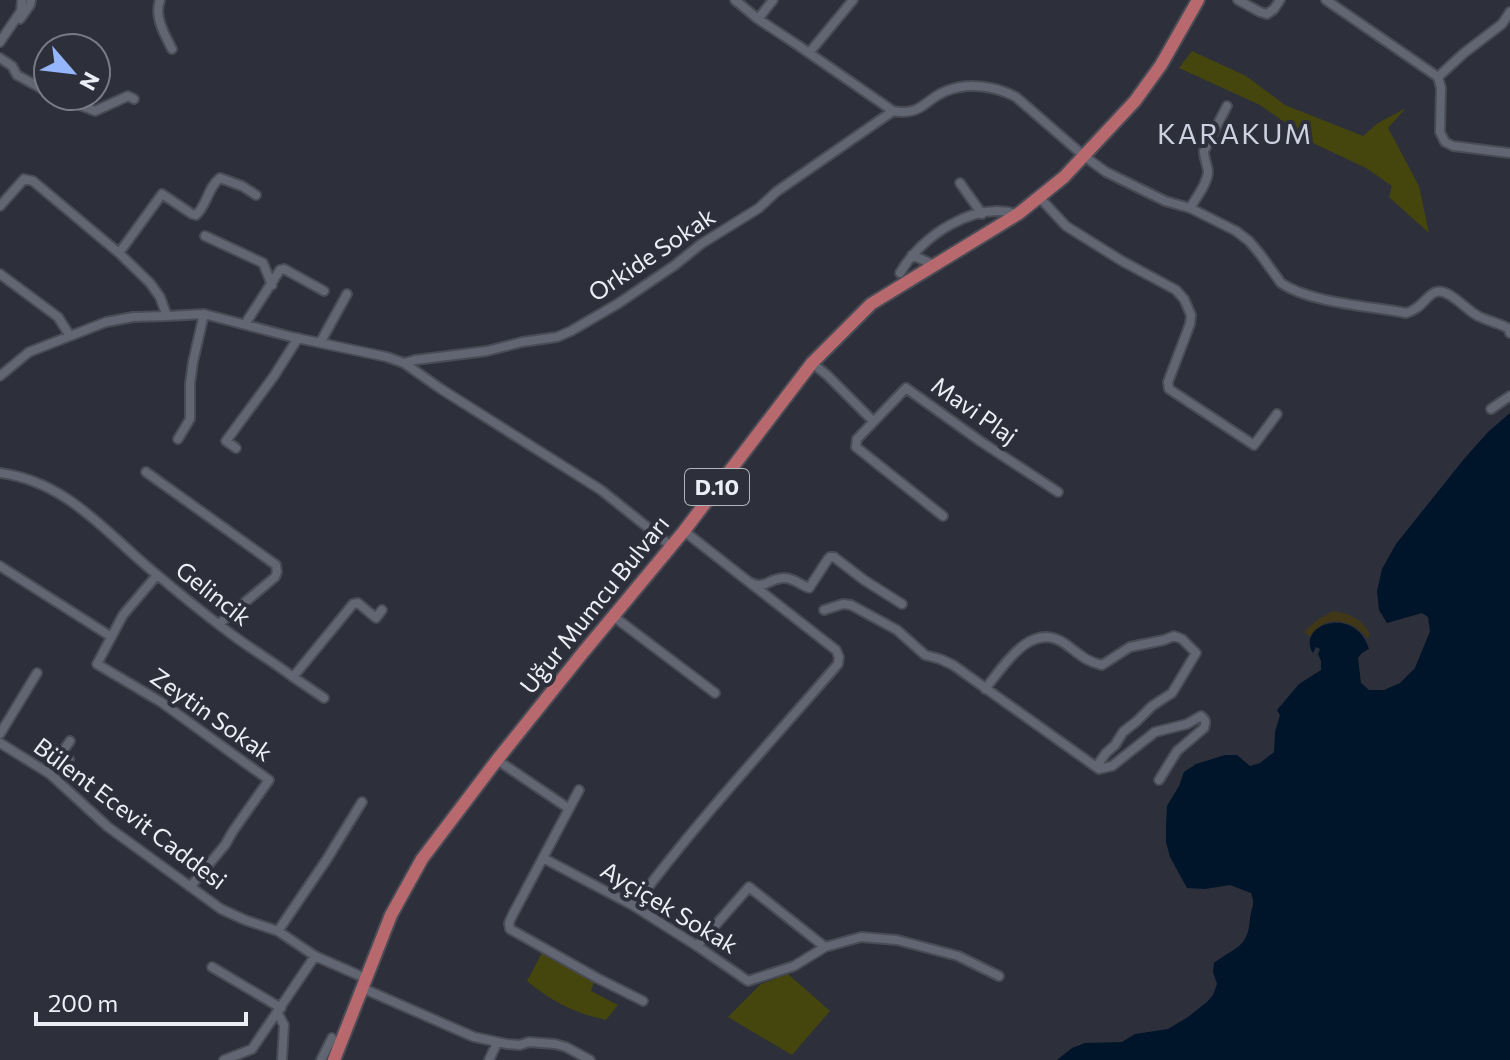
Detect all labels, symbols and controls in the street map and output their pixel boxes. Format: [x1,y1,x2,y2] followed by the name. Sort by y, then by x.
[32,32,112,112] north arrow
[74,68,106,95] text: N
[1157,116,1313,150] district label: KARAKUM
[582,201,720,307] street label: Orkide Sokak
[926,370,1023,450] street label: Mavi Plaj
[685,469,749,505] road number: D.10
[513,509,675,699] street label: Uğur Mumcu Bulvarı
[171,555,257,631] street label: Gelincik
[145,661,278,766] street label: Zeytin Sokak
[29,731,233,895] street label: Bülent Ecevit Caddesi
[596,854,744,959] street label: Ayçiçek Sokak
[36,976,246,1026] scale bar
[48,988,118,1017] text: 200 m

